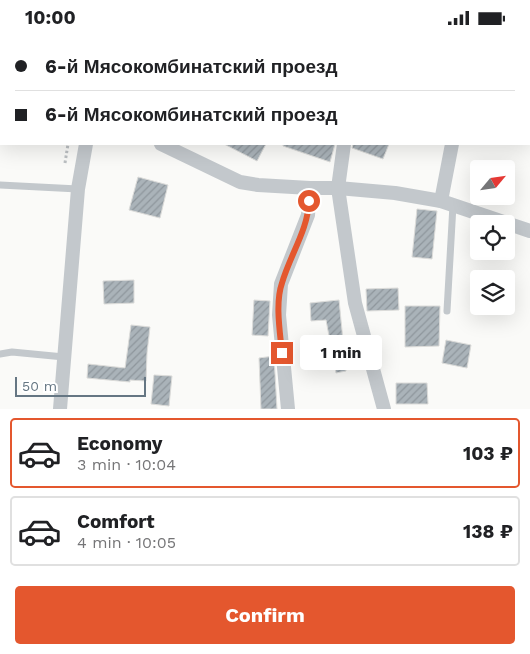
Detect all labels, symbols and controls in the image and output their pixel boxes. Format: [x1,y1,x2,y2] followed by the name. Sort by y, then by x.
[25,6,76,29] text: 10:00
[45,55,338,78] text: 6-й Мясокомбинатский проезд
[45,103,338,126] text: 6-й Мясокомбинатский проезд
[470,160,515,205] north arrow
[470,160,515,315] map controls
[298,190,320,212] route start
[470,215,515,260] button: locate
[470,270,515,315] button: layers
[300,335,382,371] callout: 1 min
[271,342,293,364] route end
[320,343,362,362] text: 1 min
[15,374,146,397] scale bar
[22,378,57,394] text: 50 m
[17,431,62,476] icon: car
[77,432,162,455] text: Economy
[463,442,513,465] text: 103 ₽
[77,455,176,474] text: 3 min · 10:04
[17,509,62,554] icon: car
[77,510,155,533] text: Comfort
[463,520,513,543] text: 138 ₽
[77,533,176,552] text: 4 min · 10:05
[15,586,515,644] button: Confirm

